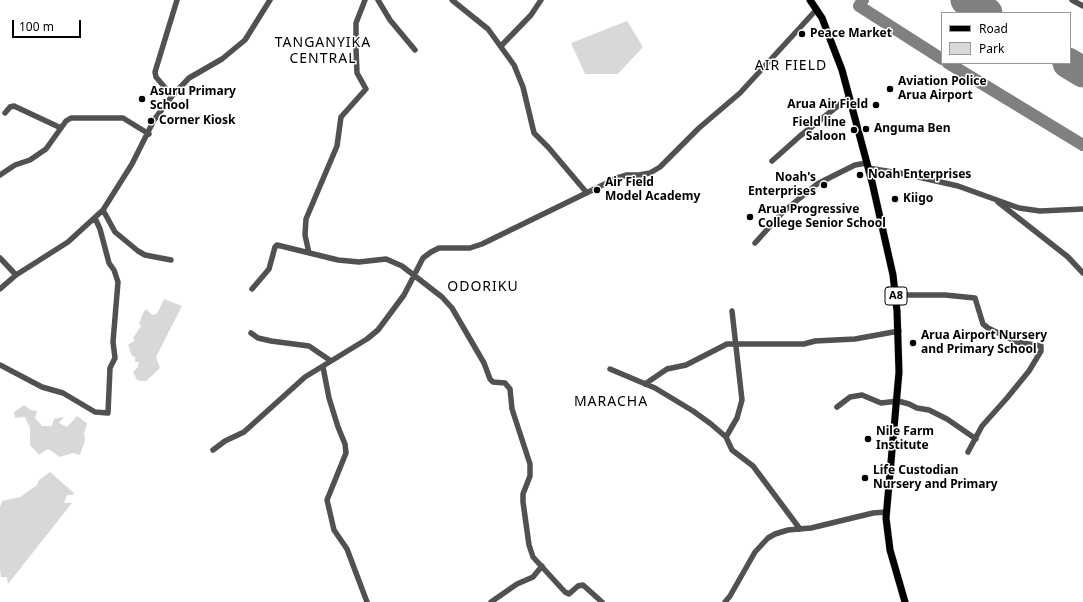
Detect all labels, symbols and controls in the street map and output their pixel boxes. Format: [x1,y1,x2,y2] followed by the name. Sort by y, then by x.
[14,12,83,38] scale bar
[941,12,1071,64] legend
[19,18,54,35] text: 100 m
[979,20,1008,37] text: Road
[810,27,892,41] place label: Peace Market
[797,29,807,39] marker: Peace Market
[275,35,371,68] district label: TANGANYIKA CENTRAL
[979,40,1004,57] text: Park
[755,58,827,74] district label: AIR FIELD
[898,75,987,103] place label: Aviation Police Arua Airport
[885,84,895,94] marker: Aviation Police Arua Airport
[150,85,236,113] place label: Asuru Primary School
[137,94,147,104] marker: Asuru Primary School
[787,98,868,112] place label: Arua Air Field
[871,100,881,110] marker: Arua Air Field
[159,114,236,128] place label: Corner Kiosk
[146,116,156,126] marker: Corner Kiosk
[792,116,846,144] place label: Field line Saloon
[874,122,950,136] place label: Anguma Ben
[861,124,871,134] marker: Anguma Ben
[849,125,859,135] marker: Field line Saloon
[868,168,971,182] place label: Noah Enterprises
[855,170,865,180] marker: Noah Enterprises
[748,171,816,199] place label: Noah's Enterprises
[605,176,700,204] place label: Air Field Model Academy
[819,180,829,190] marker: Noah's Enterprises
[592,185,602,195] marker: Air Field Model Academy
[903,192,933,206] place label: Kiigo
[890,194,900,204] marker: Kiigo
[758,203,886,231] place label: Arua Progressive College Senior School
[745,212,755,222] marker: Arua Progressive College Senior School
[447,279,519,295] district label: ODORIKU
[885,287,907,305] road number: A8
[921,329,1047,357] place label: Arua Airport Nursery and Primary School
[908,338,918,348] marker: Arua Airport Nursery and Primary School
[574,394,648,410] district label: MARACHA
[876,425,934,453] place label: Nile Farm Institute
[863,434,873,444] marker: Nile Farm Institute
[873,464,998,492] place label: Life Custodian Nursery and Primary
[860,473,870,483] marker: Life Custodian Nursery and Primary

